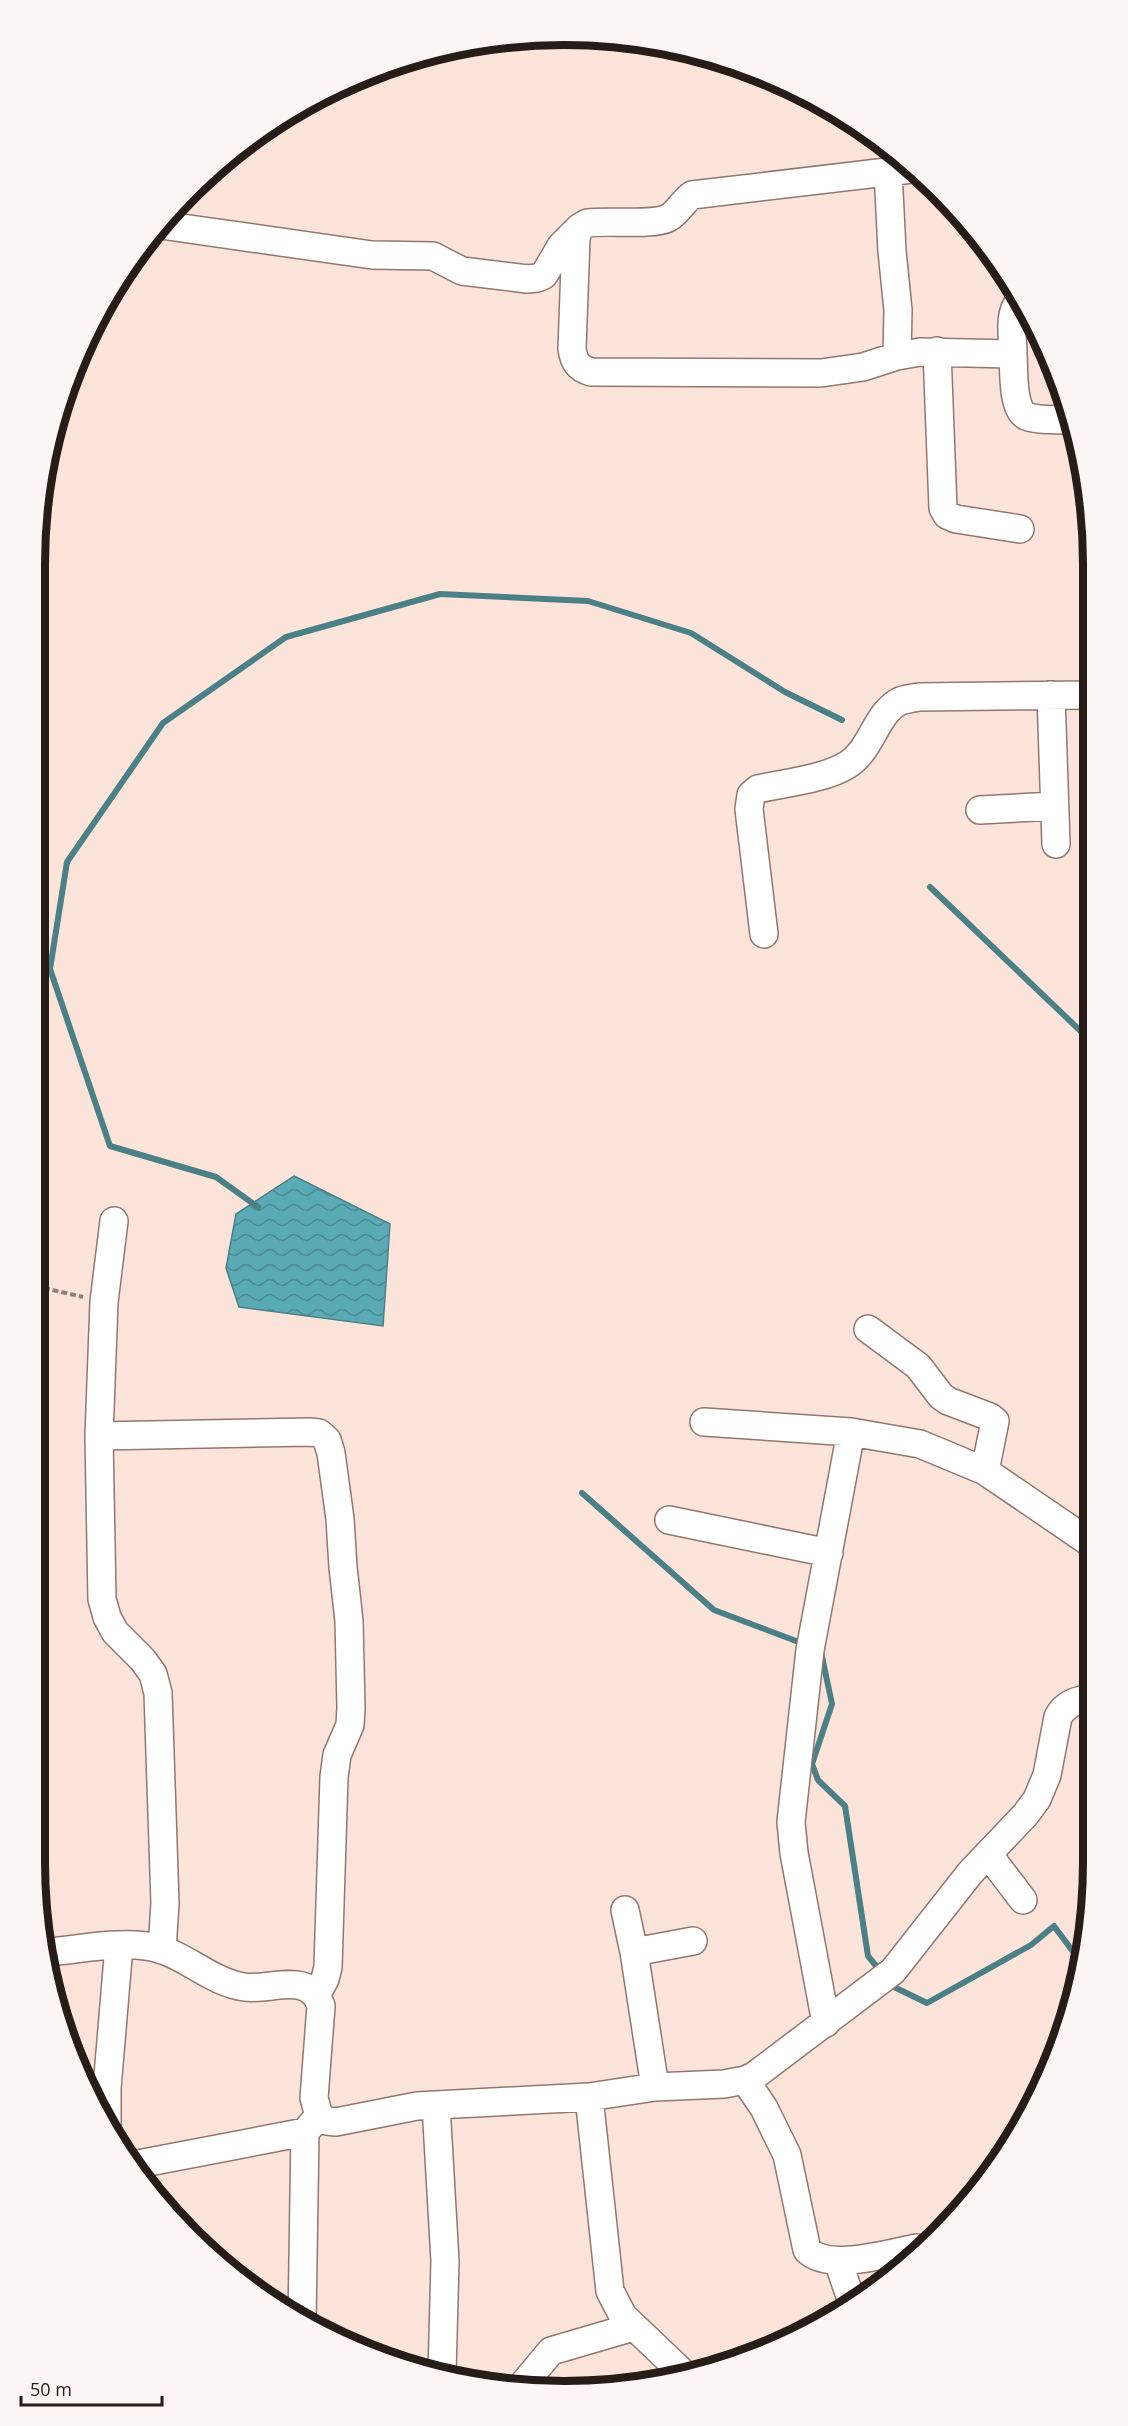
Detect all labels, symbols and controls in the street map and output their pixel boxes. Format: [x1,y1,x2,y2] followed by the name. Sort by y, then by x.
[21,2369,162,2407] scale bar
[30,2377,72,2401] text: 50 m

